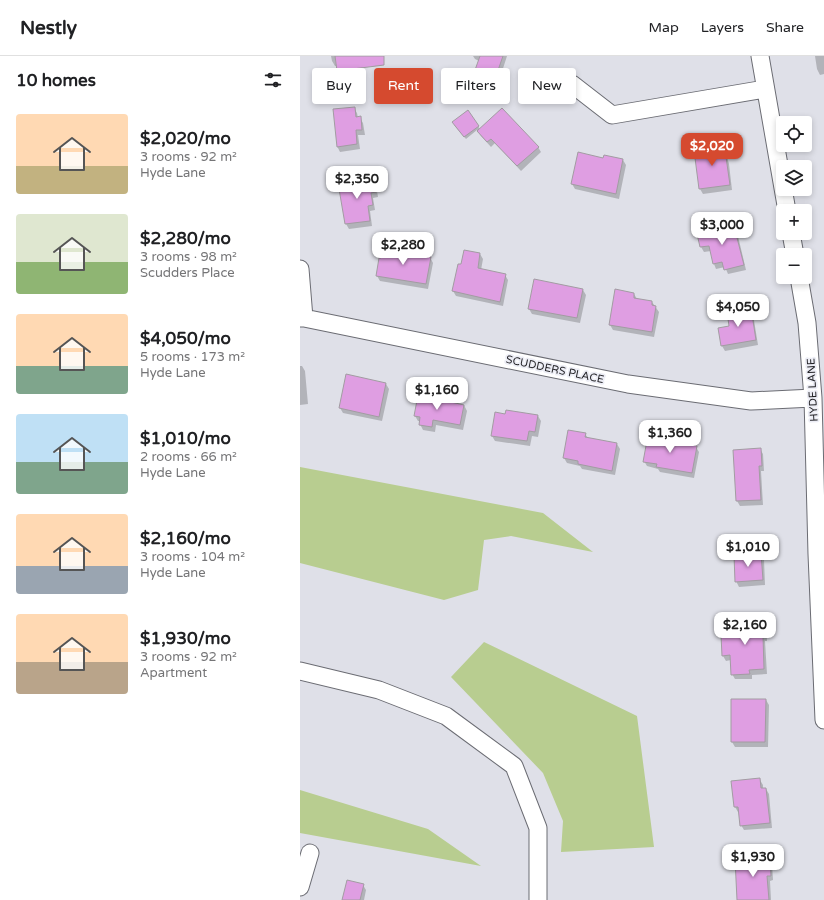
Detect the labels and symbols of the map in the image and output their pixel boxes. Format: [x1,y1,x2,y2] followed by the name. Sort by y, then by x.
[679,133,745,167] pin: $2,020
[324,166,390,200] pin: $2,350
[689,212,755,246] pin: $3,000
[370,232,436,266] pin: $2,280
[705,294,771,328] pin: $4,050
[505,353,605,386] street label: SCUDDERS PLACE
[804,358,821,422] street label: HYDE LANE
[404,377,470,411] pin: $1,160
[637,420,703,454] pin: $1,360
[715,534,781,568] pin: $1,010
[712,612,778,646] pin: $2,160
[720,844,786,878] pin: $1,930

